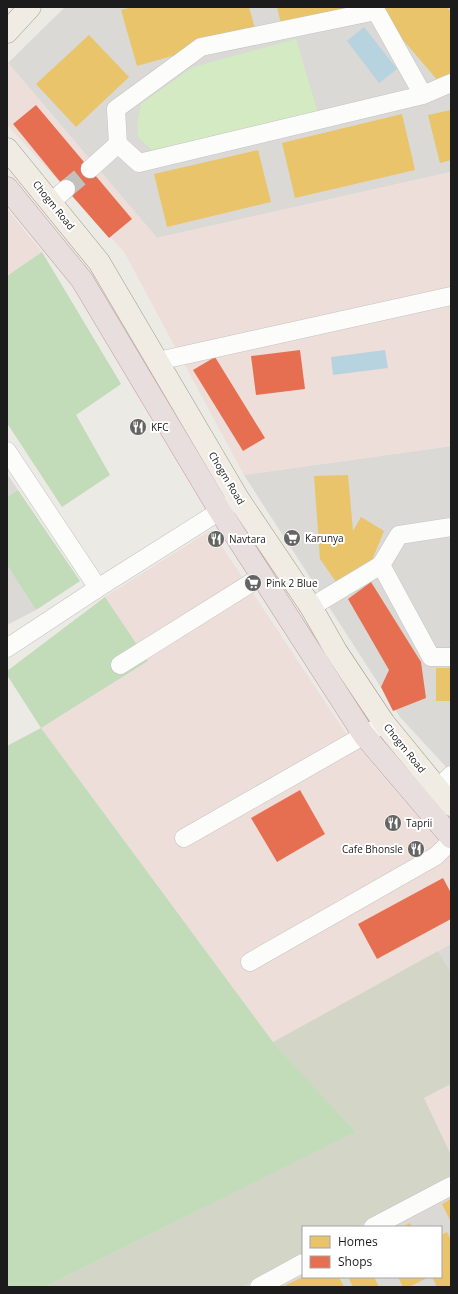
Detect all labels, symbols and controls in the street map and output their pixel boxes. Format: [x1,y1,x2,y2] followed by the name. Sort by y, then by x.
[30,177,78,233] street label: Chogm Road
[128,417,148,437] restaurant icon: KFC
[151,420,169,434] place label: KFC
[206,449,248,507] street label: Chogm Road
[282,528,302,548] supermarket icon: Karunya
[206,529,226,549] restaurant icon: Navtara
[305,531,344,545] place label: Karunya
[229,532,266,546] place label: Navtara
[243,573,263,593] supermarket icon: Pink 2 Blue
[266,576,318,590] place label: Pink 2 Blue
[381,720,429,776] street label: Chogm Road
[383,813,403,833] restaurant icon: Taprii
[406,816,432,830] place label: Taprii
[406,839,426,859] restaurant icon: Cafe Bhonsle
[342,842,403,856] place label: Cafe Bhonsle
[302,1226,442,1278] legend
[338,1233,378,1250] text: Homes
[338,1253,373,1270] text: Shops

